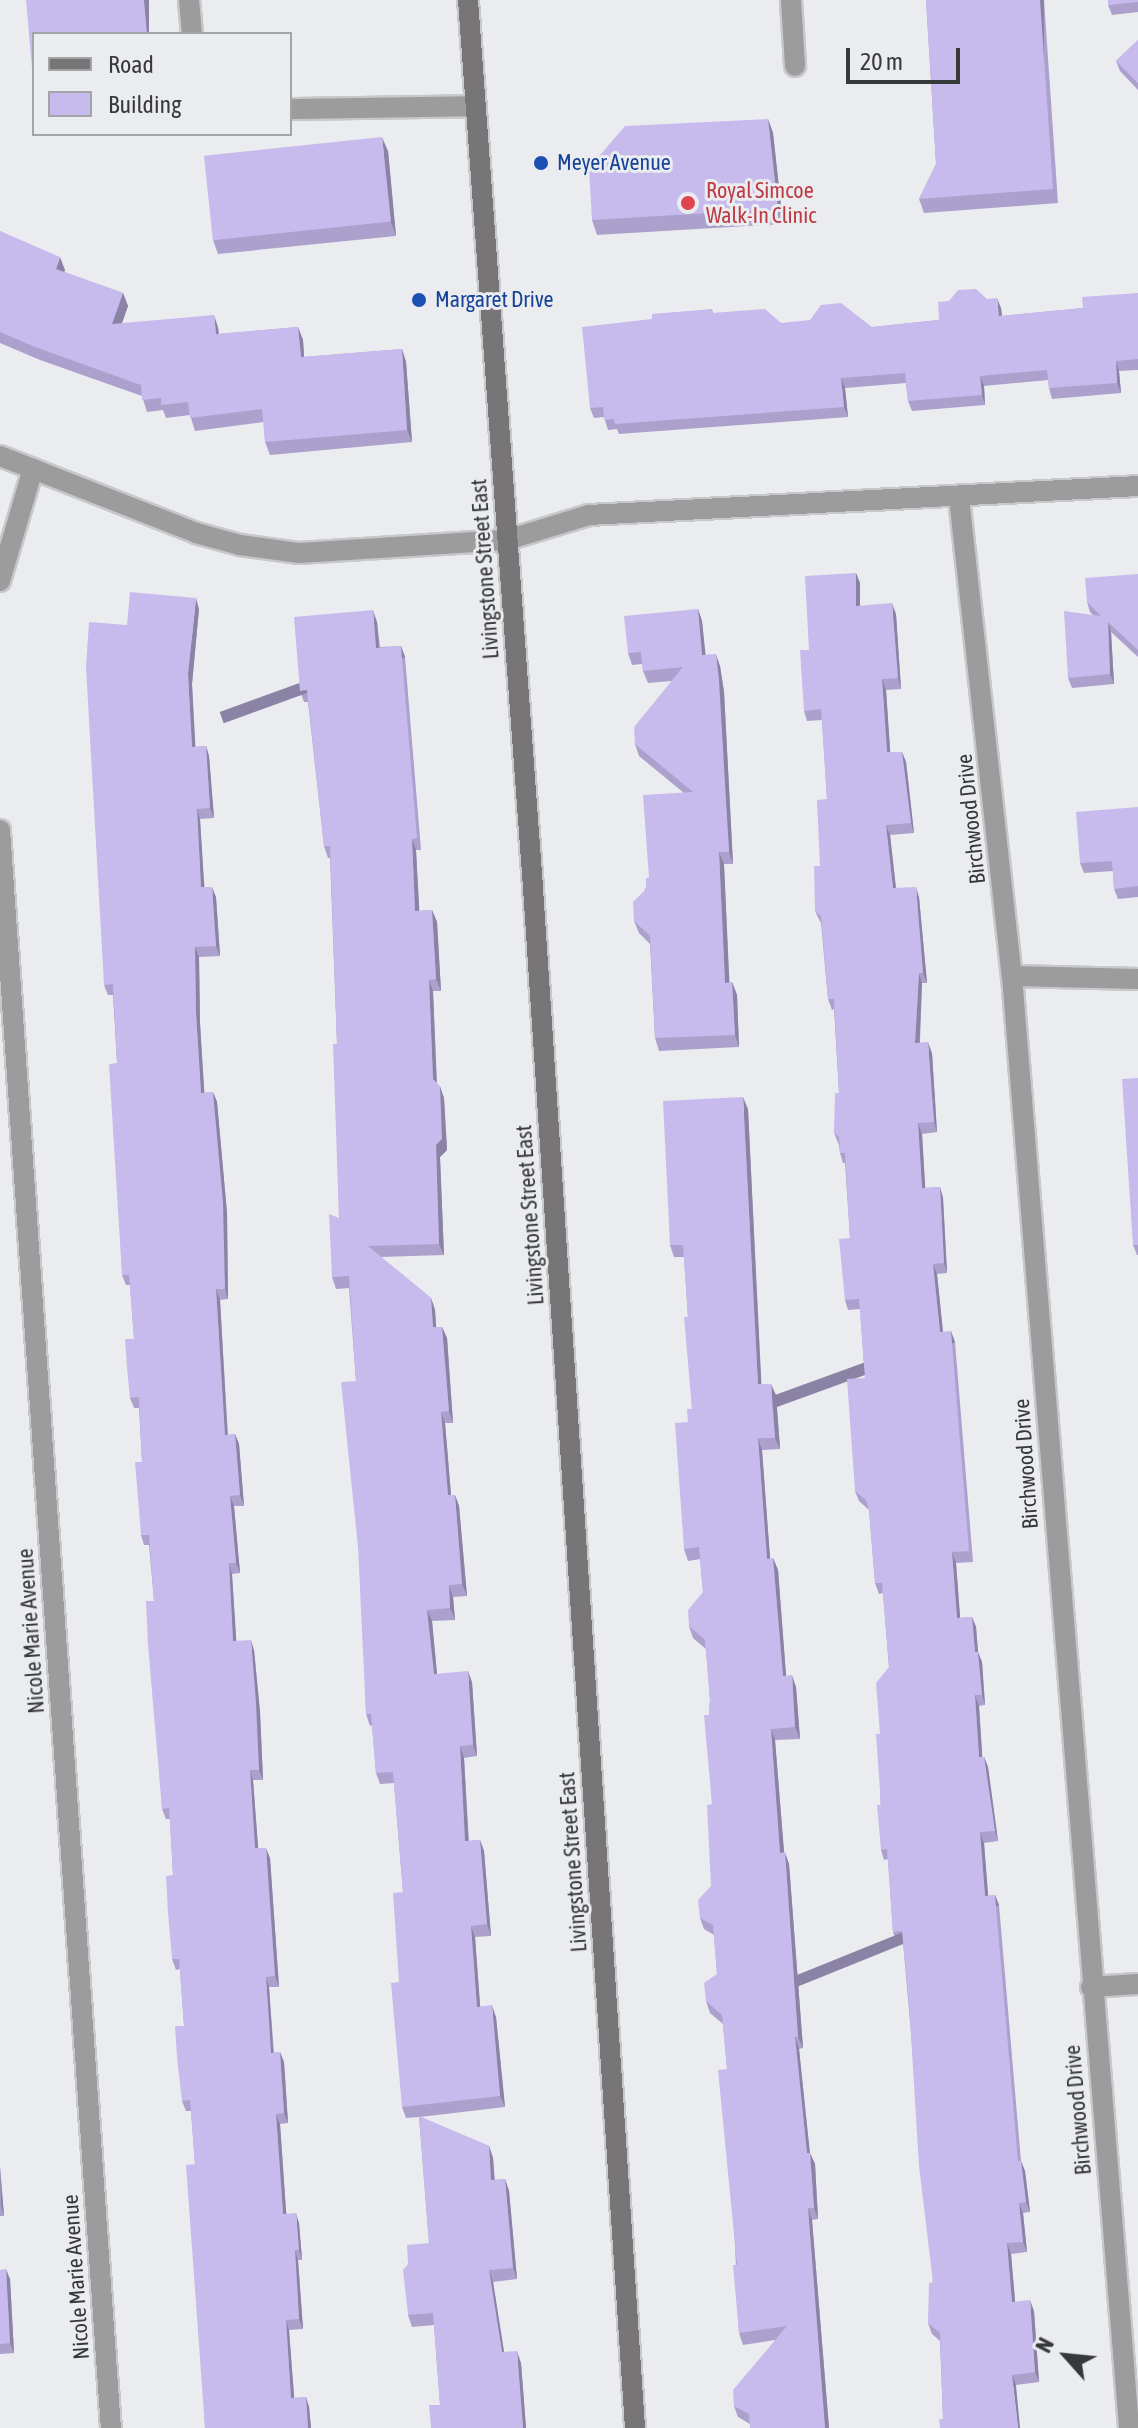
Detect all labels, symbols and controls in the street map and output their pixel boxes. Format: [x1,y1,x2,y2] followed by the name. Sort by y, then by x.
[32,32,292,136] legend
[850,32,964,82] scale bar
[860,48,903,75] text: 20 m
[108,51,154,78] text: Road
[108,91,181,118] text: Building
[557,150,671,176] place label: Meyer Avenue
[532,154,550,172] marker: Meyer Avenue
[706,177,816,228] place label: Royal Simcoe Walk-In Clinic
[677,192,699,214] marker: Royal Simcoe Walk-In Clinic
[435,287,554,313] place label: Margaret Drive
[410,291,428,309] marker: Margaret Drive
[466,478,504,660] street label: Livingstone Street East
[951,753,991,885] street label: Birchwood Drive
[511,1124,549,1306] street label: Livingstone Street East
[1008,1398,1044,1530] street label: Birchwood Drive
[12,1548,50,1714] street label: Nicole Marie Avenue
[554,1771,592,1953] street label: Livingstone Street East
[1059,2044,1097,2176] street label: Birchwood Drive
[57,2194,95,2360] street label: Nicole Marie Avenue
[1026,2316,1106,2396] north arrow
[1030,2333,1059,2357] text: N

